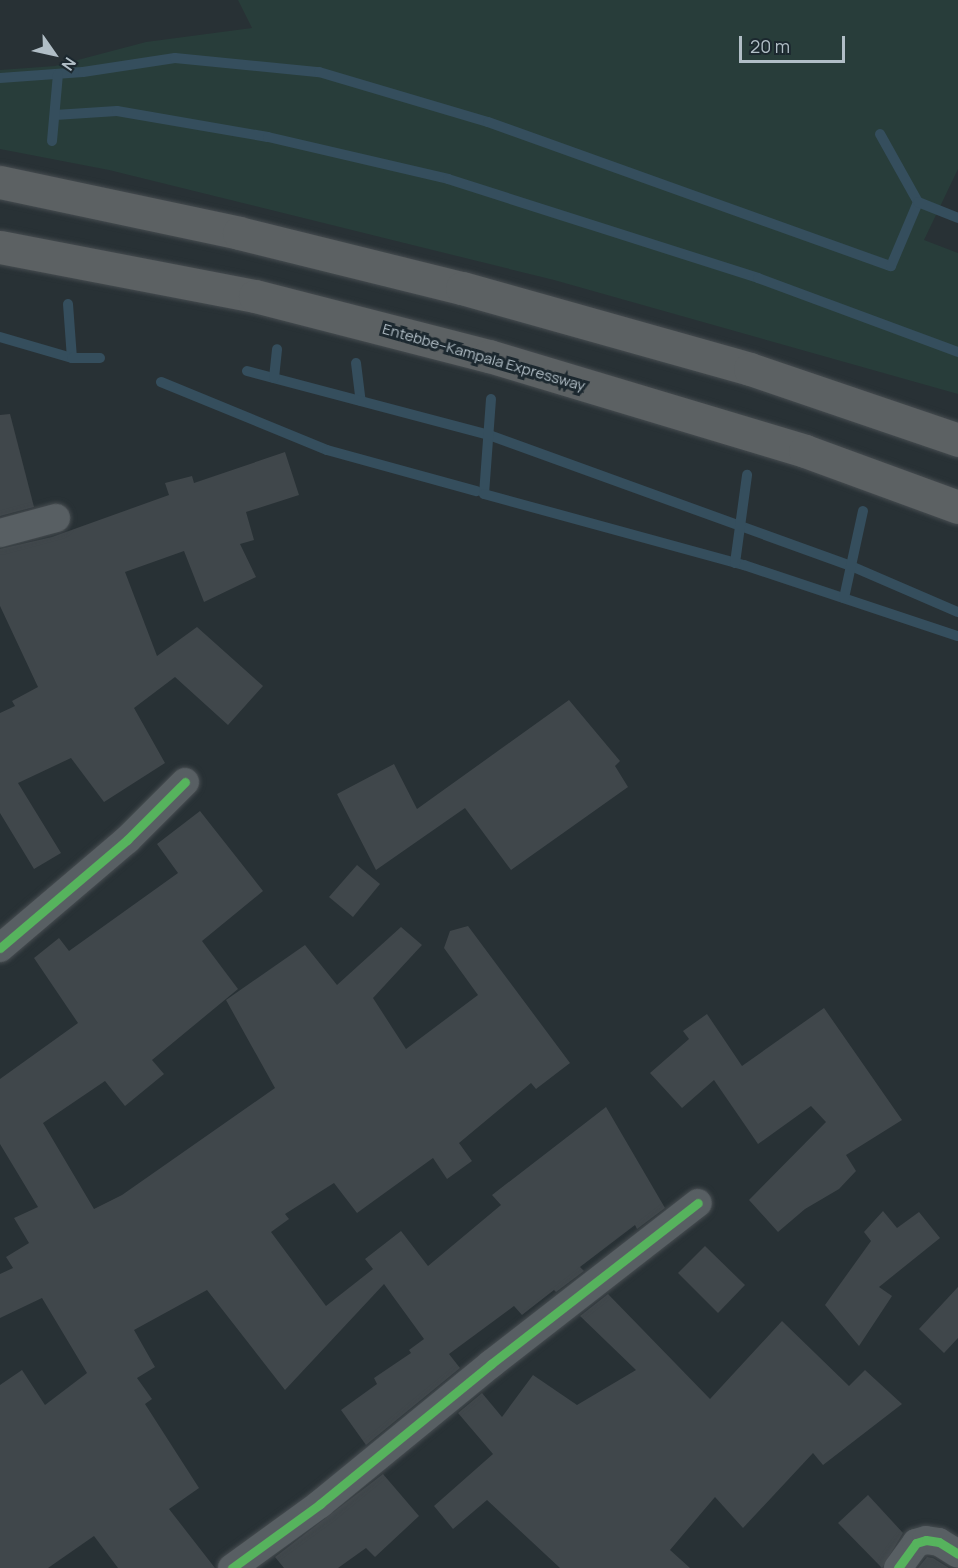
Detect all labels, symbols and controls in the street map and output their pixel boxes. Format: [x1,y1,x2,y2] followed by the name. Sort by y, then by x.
[24,24,84,84] north arrow
[742,24,848,62] scale bar
[750,34,790,58] text: 20 m
[57,53,81,75] text: N
[380,319,588,395] street label: Entebbe–Kampala Expressway

